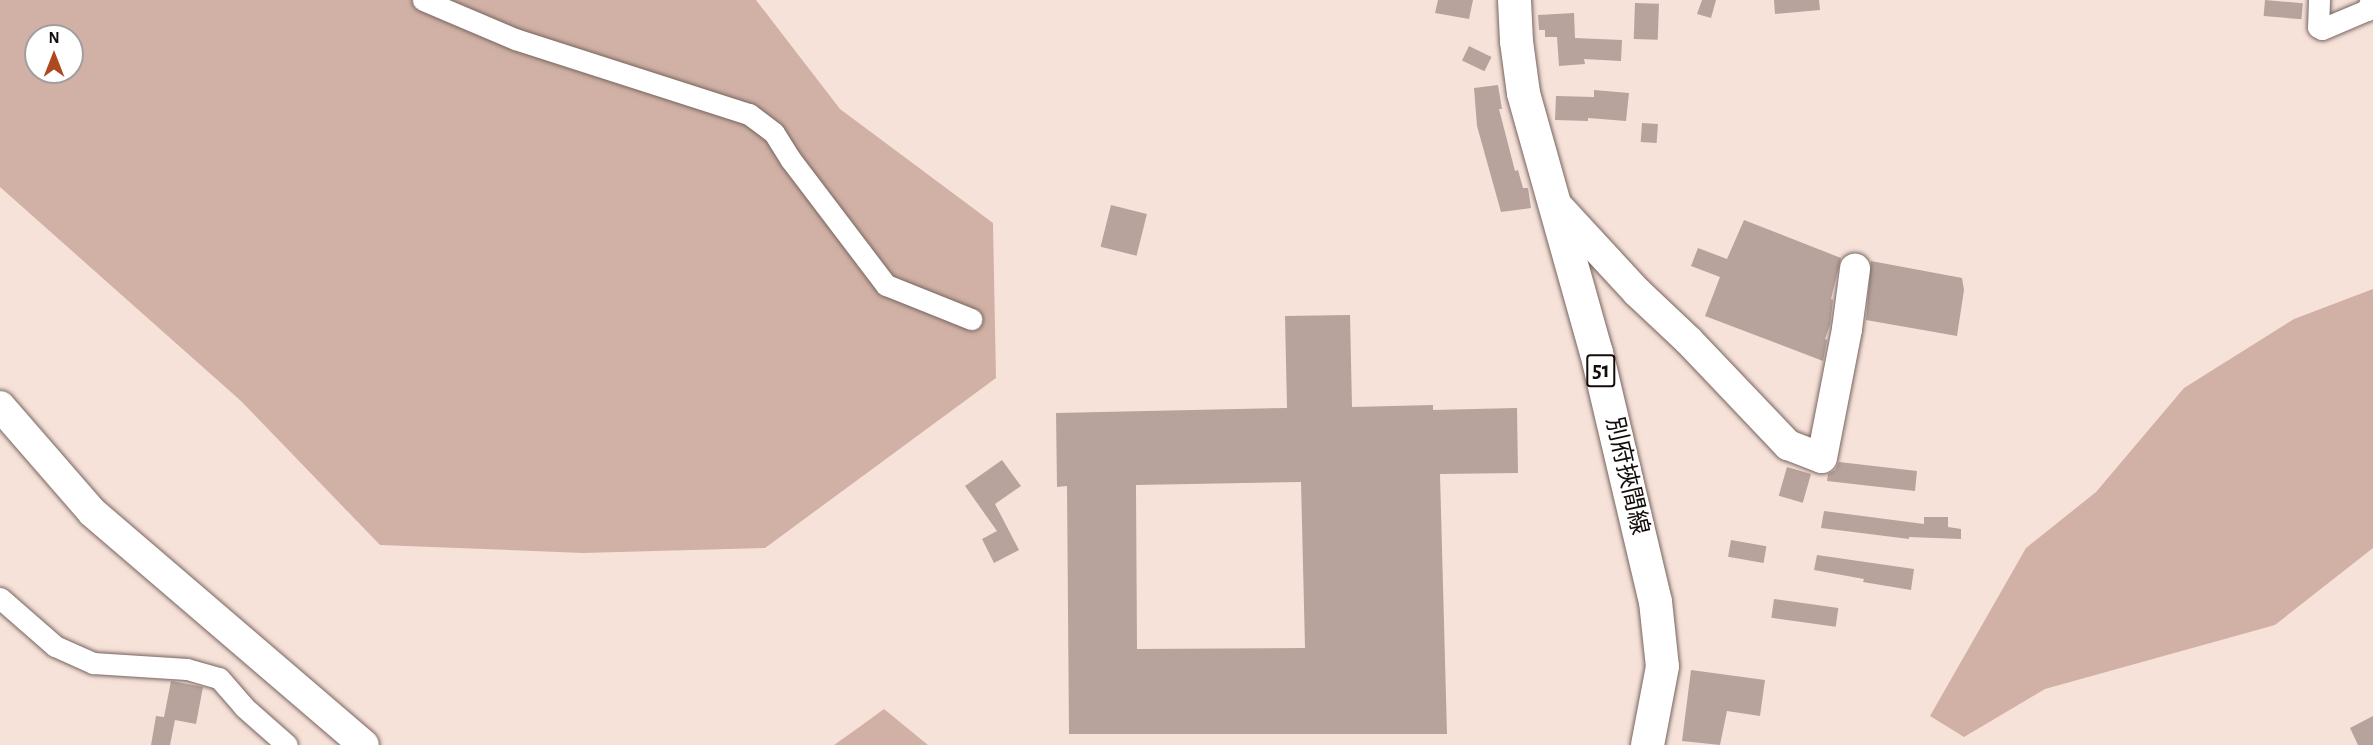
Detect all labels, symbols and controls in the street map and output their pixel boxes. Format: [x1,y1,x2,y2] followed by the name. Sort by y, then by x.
[24,24,84,84] north arrow
[48,30,60,46] text: N
[1586,352,1616,390] road number: 51
[1598,414,1654,538] street label: 別府挾間線

